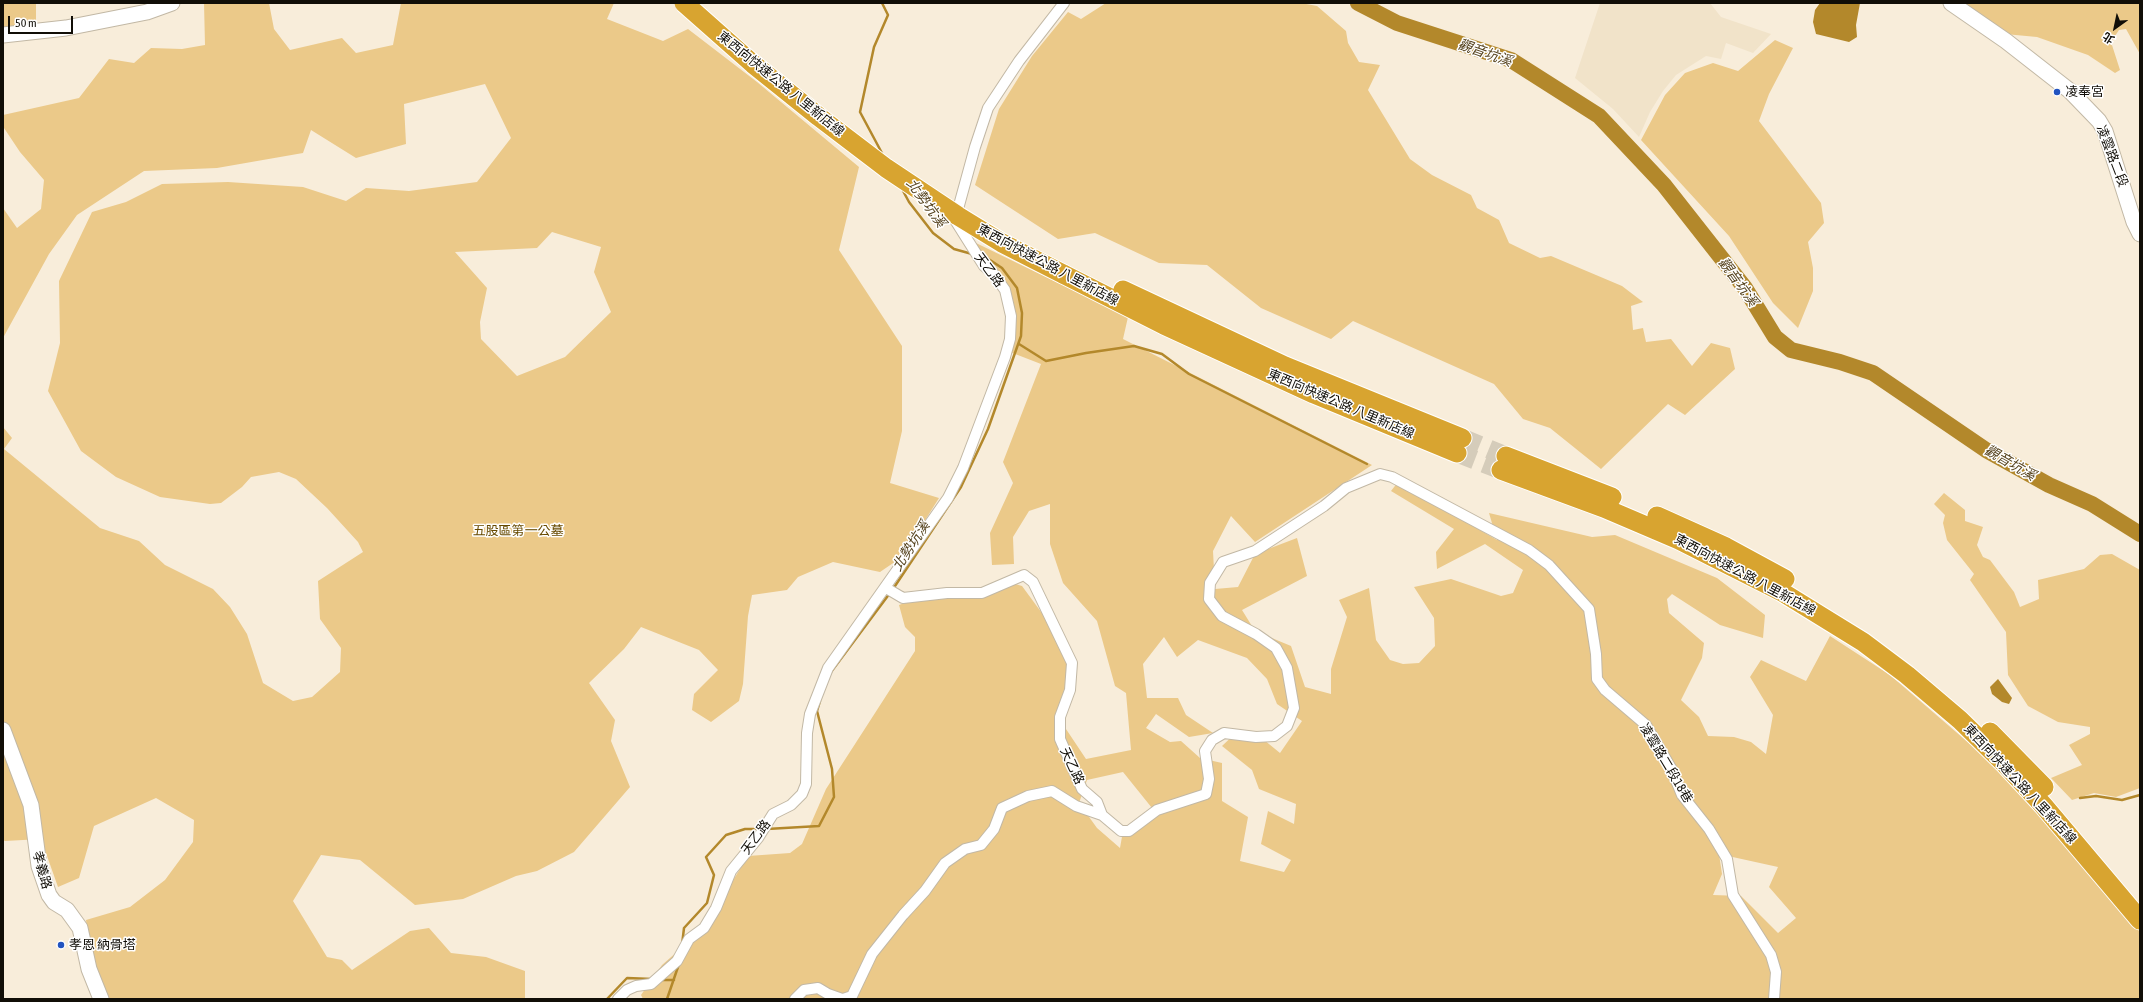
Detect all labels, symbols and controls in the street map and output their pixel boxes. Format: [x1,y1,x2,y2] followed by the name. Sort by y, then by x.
[10,8,75,34] scale bar
[2095,8,2135,48] north arrow
[15,16,37,30] text: 50 m
[715,28,847,140] street label: 東西向快速公路 八里新店線
[2101,30,2116,46] text: 北
[1456,36,1514,70] water label: 觀音坑溪
[2065,84,2104,100] place label: 凌奉宮
[2052,87,2062,97] marker: 凌奉宮
[2093,123,2131,189] street label: 凌雲路二段
[903,175,949,231] water label: 北勢坑溪
[975,221,1121,309] street label: 東西向快速公路 八里新店線
[971,250,1007,290] street label: 天乙路
[1715,254,1761,310] water label: 觀音坑溪
[1265,366,1417,442] street label: 東西向快速公路 八里新店線
[1982,442,2038,484] water label: 觀音坑溪
[889,518,933,574] water label: 北勢坑溪
[473,523,563,539] park label: 五股區第一公墓
[1672,531,1818,619] street label: 東西向快速公路 八里新店線
[1636,720,1696,806] street label: 凌雲路二段18巷
[1960,721,2080,847] street label: 東西向快速公路 八里新店線
[1057,745,1087,787] street label: 天乙路
[738,817,774,857] street label: 天乙路
[29,849,55,891] street label: 孝義路
[69,937,136,953] place label: 孝恩 納骨塔
[56,940,66,950] marker: 孝恩 納骨塔

